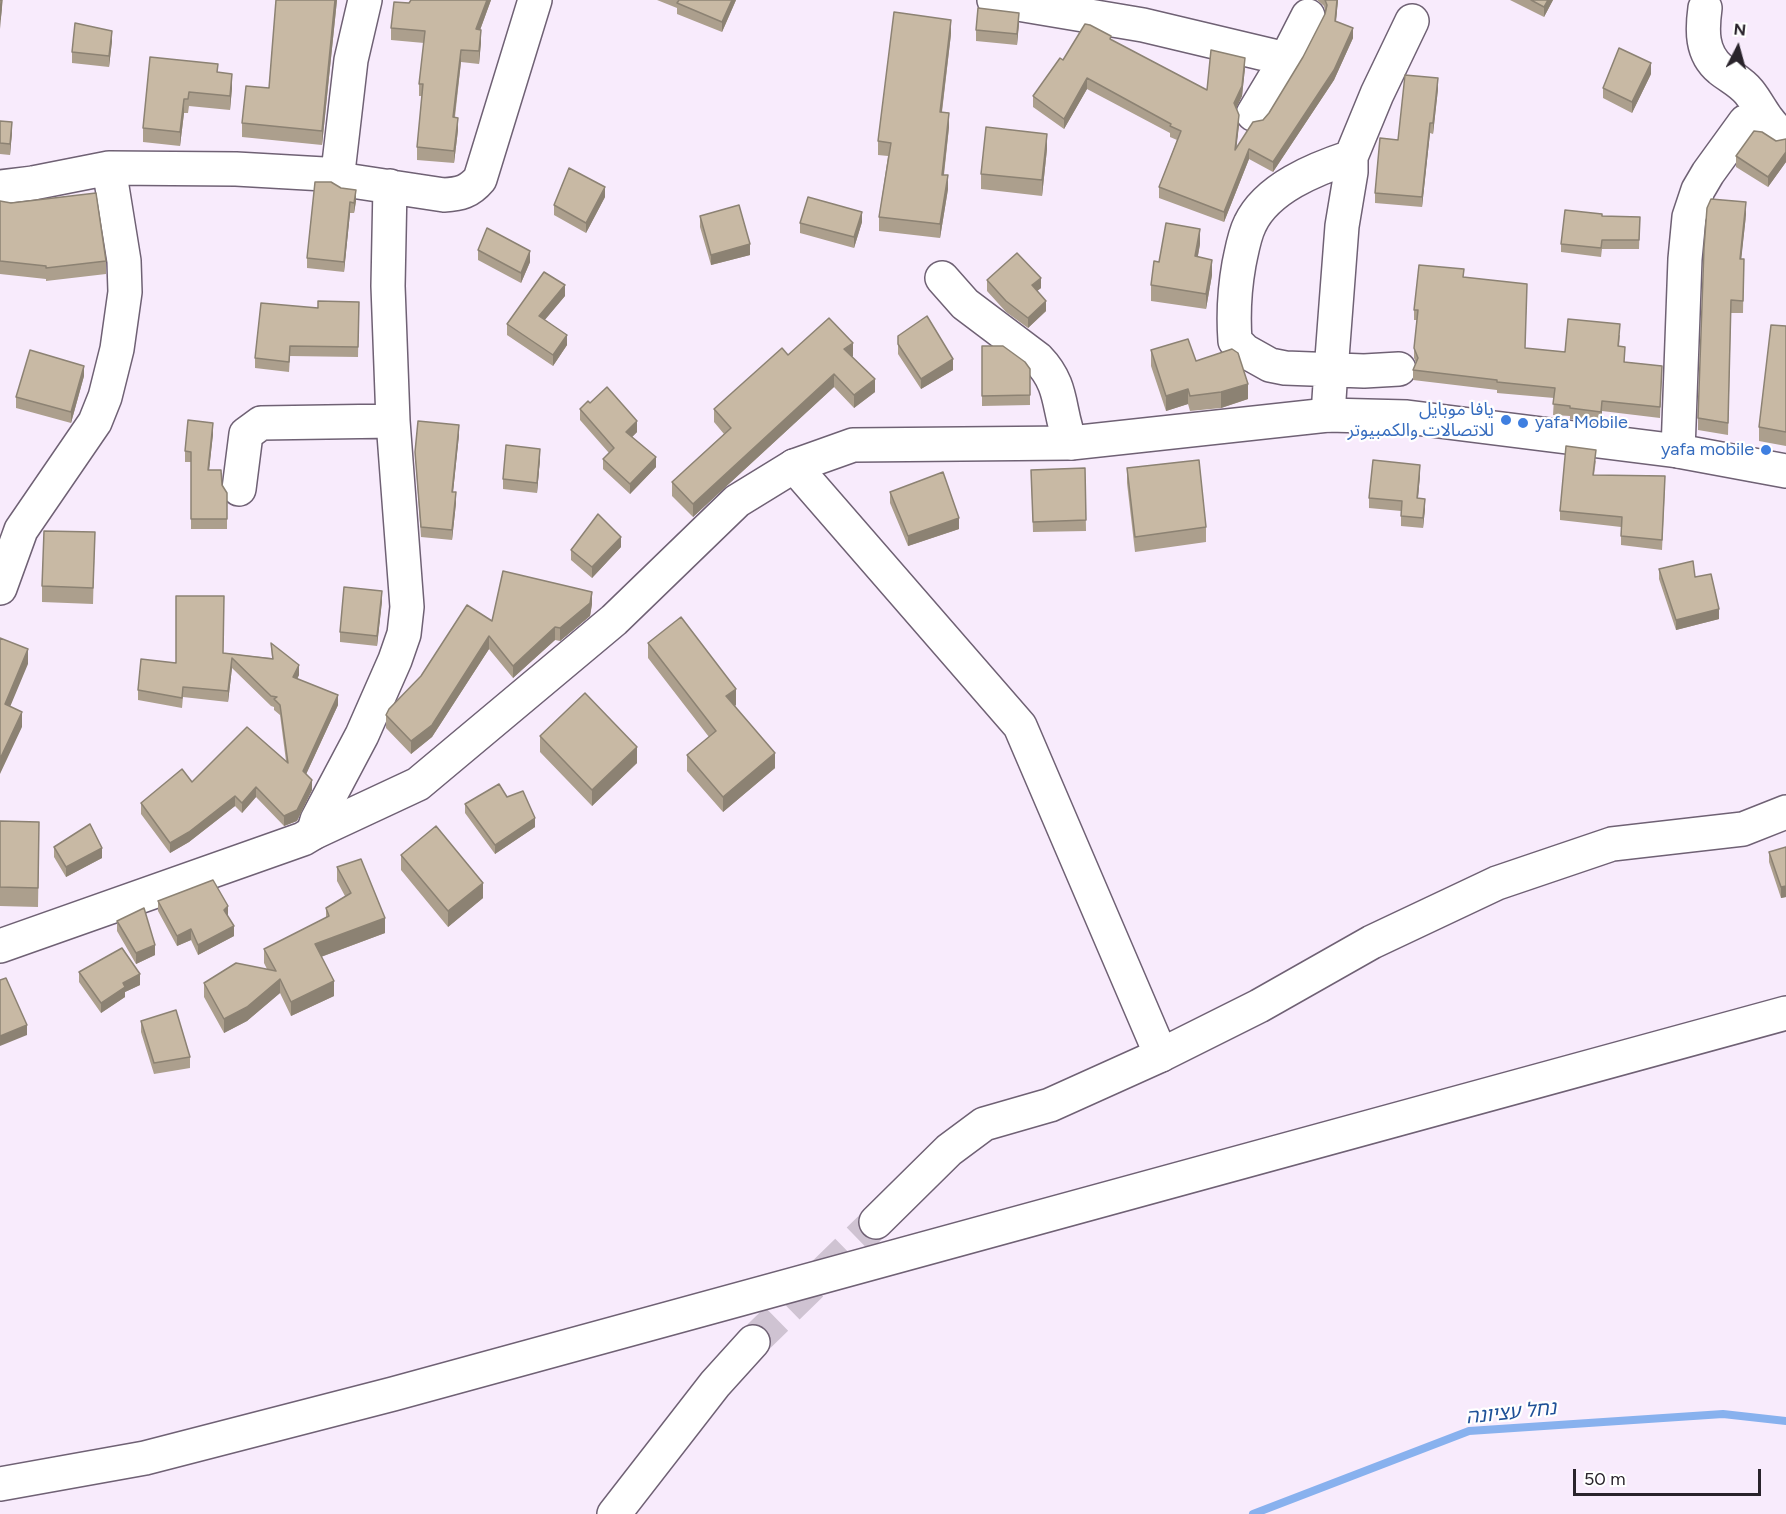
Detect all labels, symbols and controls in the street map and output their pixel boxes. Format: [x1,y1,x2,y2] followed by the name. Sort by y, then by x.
[1708,18,1768,78] north arrow
[1733,20,1747,40] text: N
[1348,399,1494,442] place label: يافا موبايل للاتصالات والكمبيوتر
[1535,412,1628,434] place label: yafa Mobile
[1499,413,1513,427] marker: يافا موبايل للاتصالات والكمبيوتر
[1516,416,1530,430] marker: yafa Mobile
[1661,439,1754,461] place label: yafa mobile
[1759,443,1773,457] marker: yafa mobile
[1465,1396,1557,1430] water label: נחל עציונה
[1576,1457,1764,1495] scale bar
[1584,1468,1626,1490] text: 50 m

